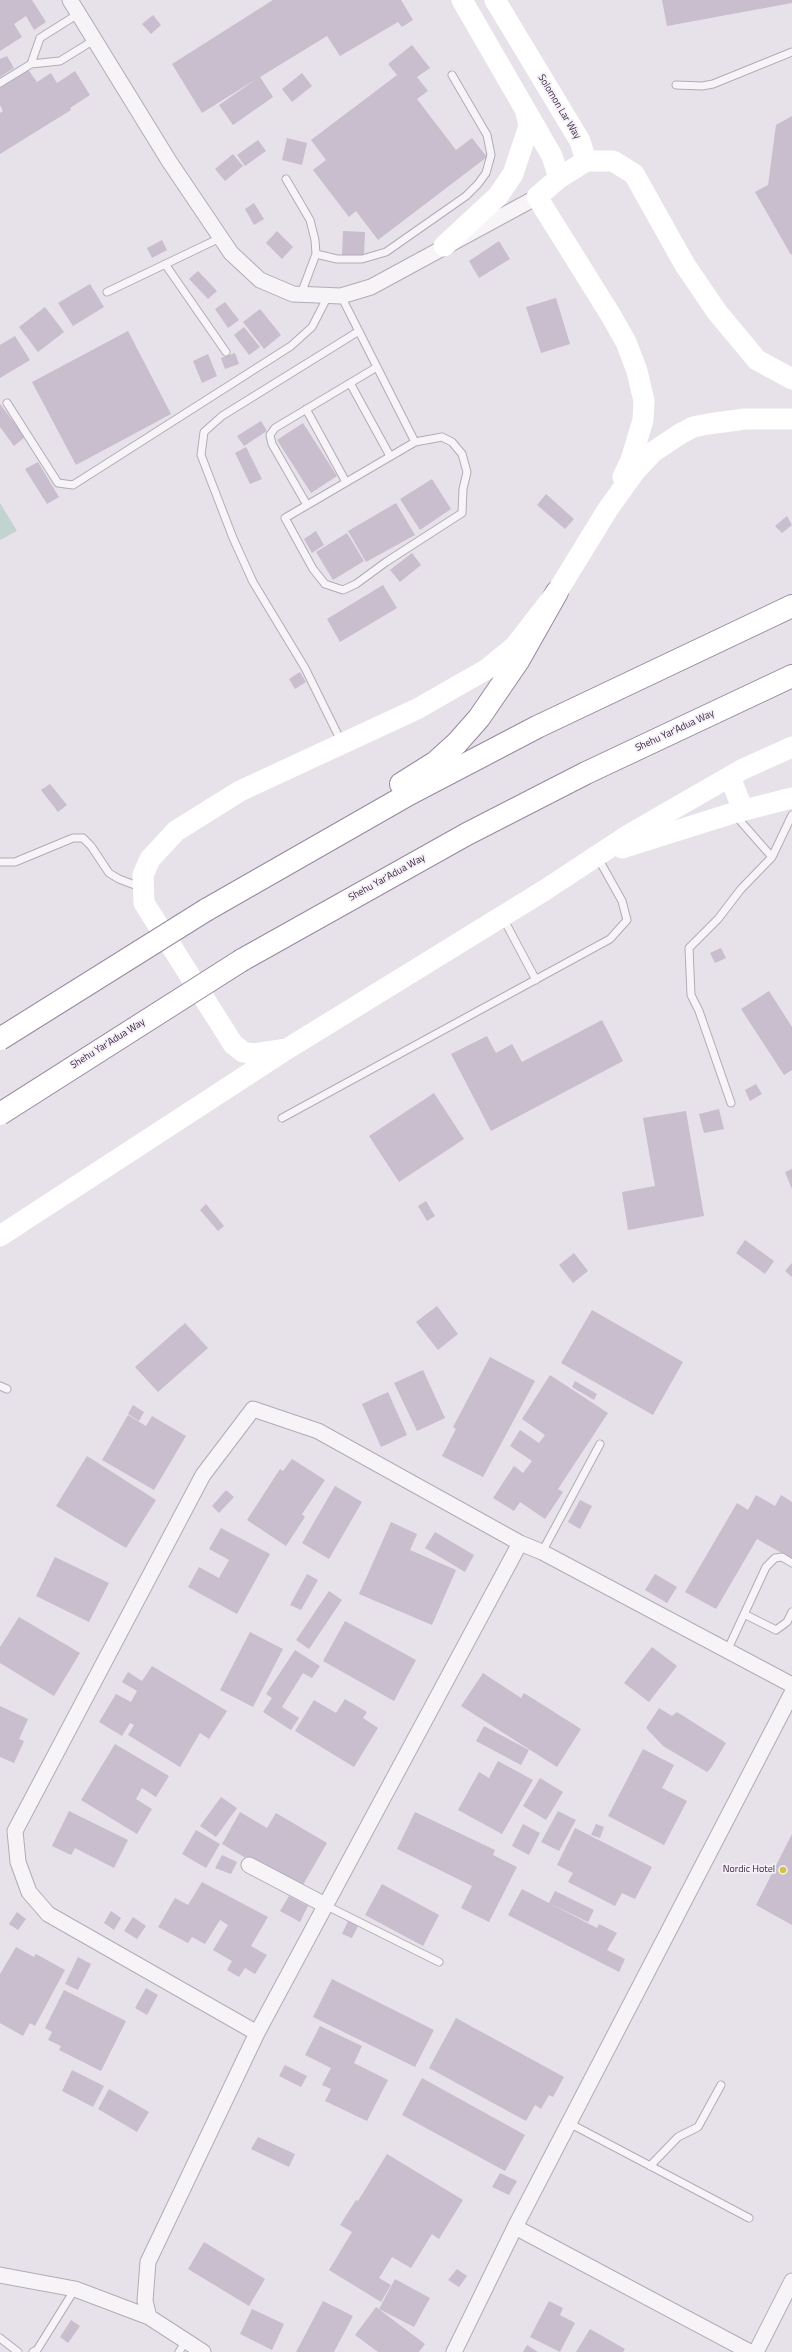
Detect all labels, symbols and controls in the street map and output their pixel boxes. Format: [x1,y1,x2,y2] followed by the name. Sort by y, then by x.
[535,72,583,142] street label: Solomon Lar Way
[634,707,716,755] street label: Shehu Yar'Adua Way
[347,852,427,904] street label: Shehu Yar'Adua Way
[68,1016,148,1072] street label: Shehu Yar'Adua Way
[723,1864,775,1876] place label: Nordic Hotel
[778,1865,788,1875] marker: Nordic Hotel

